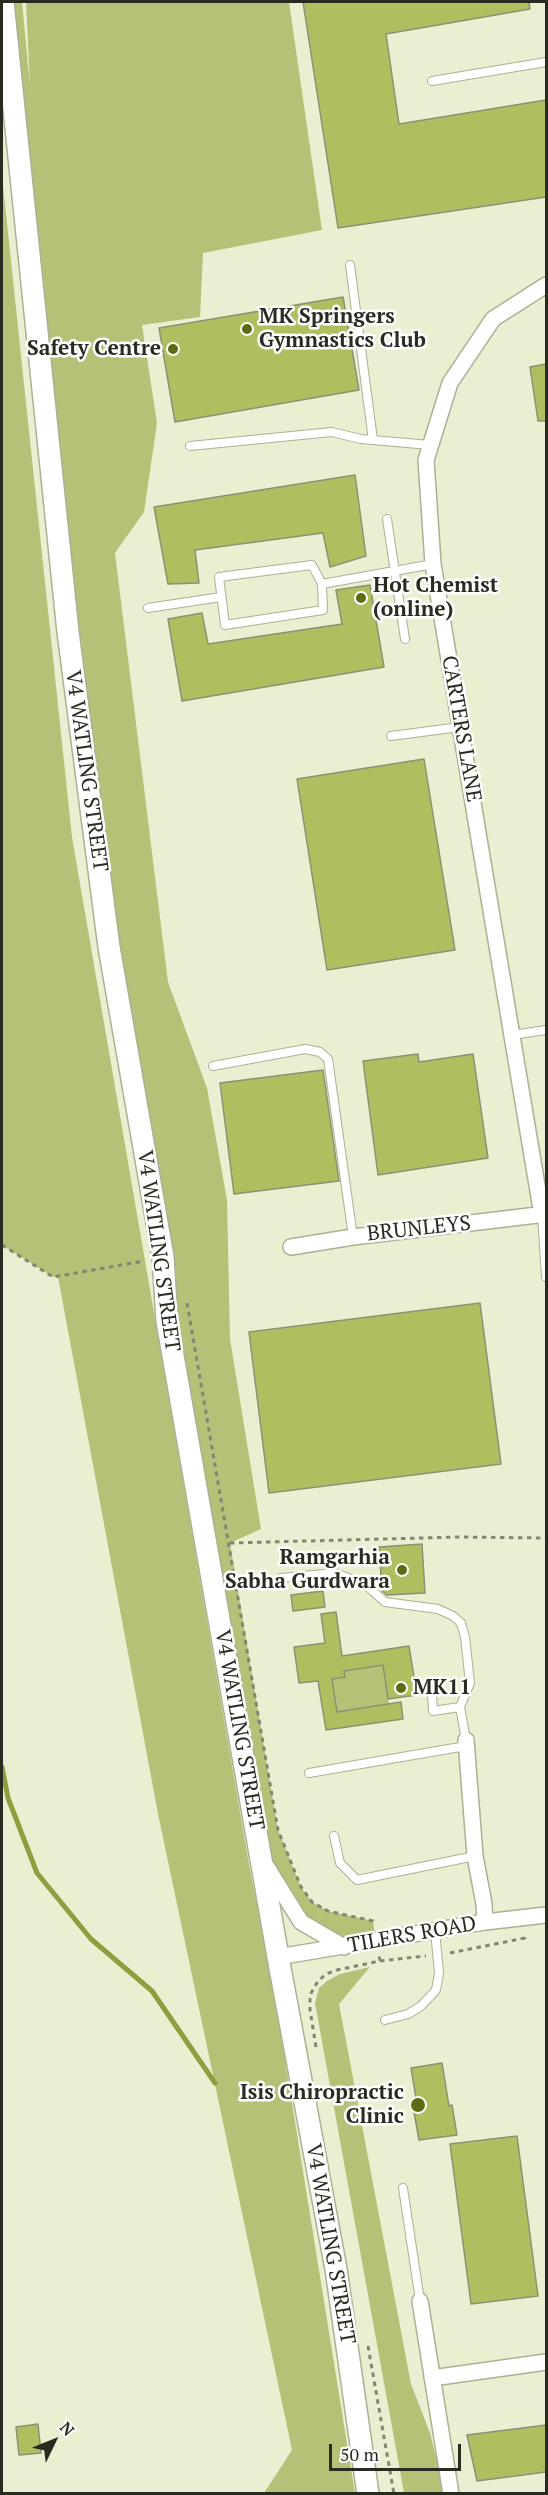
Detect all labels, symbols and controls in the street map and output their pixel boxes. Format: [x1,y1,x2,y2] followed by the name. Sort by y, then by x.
[259,304,426,354] place label: MK Springers Gymnastics Club
[240,322,254,336] marker: MK Springers Gymnastics Club
[27,336,161,362] place label: Safety Centre
[166,342,180,356] marker: Safety Centre
[373,573,498,623] place label: Hot Chemist (online)
[354,591,368,605] marker: Hot Chemist (online)
[436,654,486,804] street label: CARTERS LANE
[59,669,113,873] street label: V4 WATLING STREET
[131,1149,185,1353] street label: V4 WATLING STREET
[366,1211,472,1247] street label: BRUNLEYS
[225,1545,390,1595] place label: Ramgarhia Sabha Gurdwara
[395,1563,409,1577] marker: Ramgarhia Sabha Gurdwara
[209,1628,269,1832] street label: V4 WATLING STREET
[413,1675,471,1701] place label: MK11
[394,1681,408,1695] marker: MK11
[346,1911,478,1959] street label: TILERS ROAD
[240,2080,404,2130] place label: Isis Chiropractic Clinic
[409,2096,427,2114] marker: Isis Chiropractic Clinic
[300,2142,360,2346] street label: V4 WATLING STREET
[24,2411,84,2471] north arrow
[55,2417,79,2441] text: N
[332,2432,464,2470] scale bar
[340,2442,379,2466] text: 50 m

